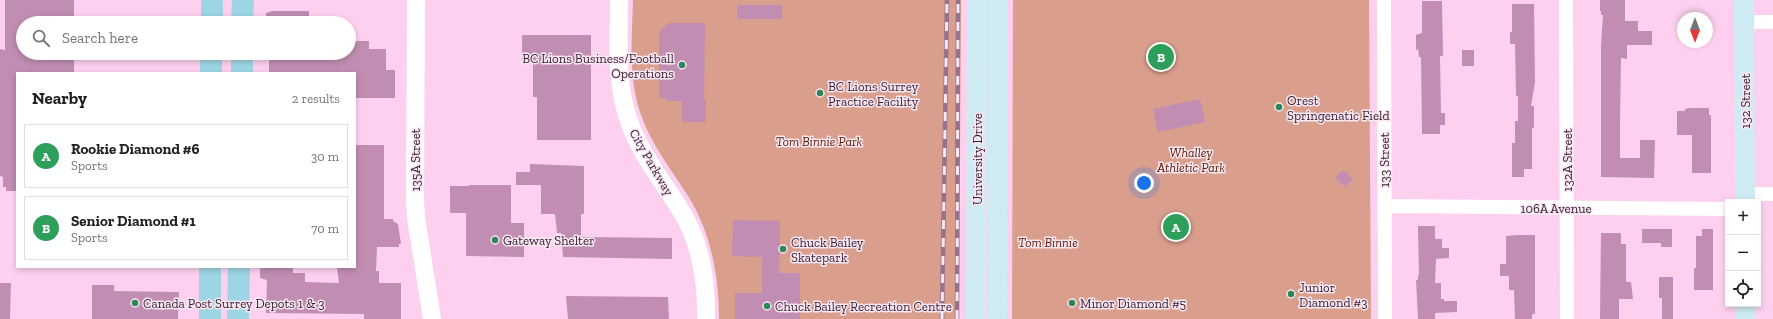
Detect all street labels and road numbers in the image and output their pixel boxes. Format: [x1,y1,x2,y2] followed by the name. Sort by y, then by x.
[1738,73,1753,129] street label: 132 Street
[970,113,985,205] street label: University Drive
[626,126,677,199] street label: City Parkway
[408,128,423,192] street label: 135A Street
[1560,128,1575,192] street label: 132A Street
[1377,132,1392,187] street label: 133 Street
[1520,201,1592,216] street label: 106A Avenue

